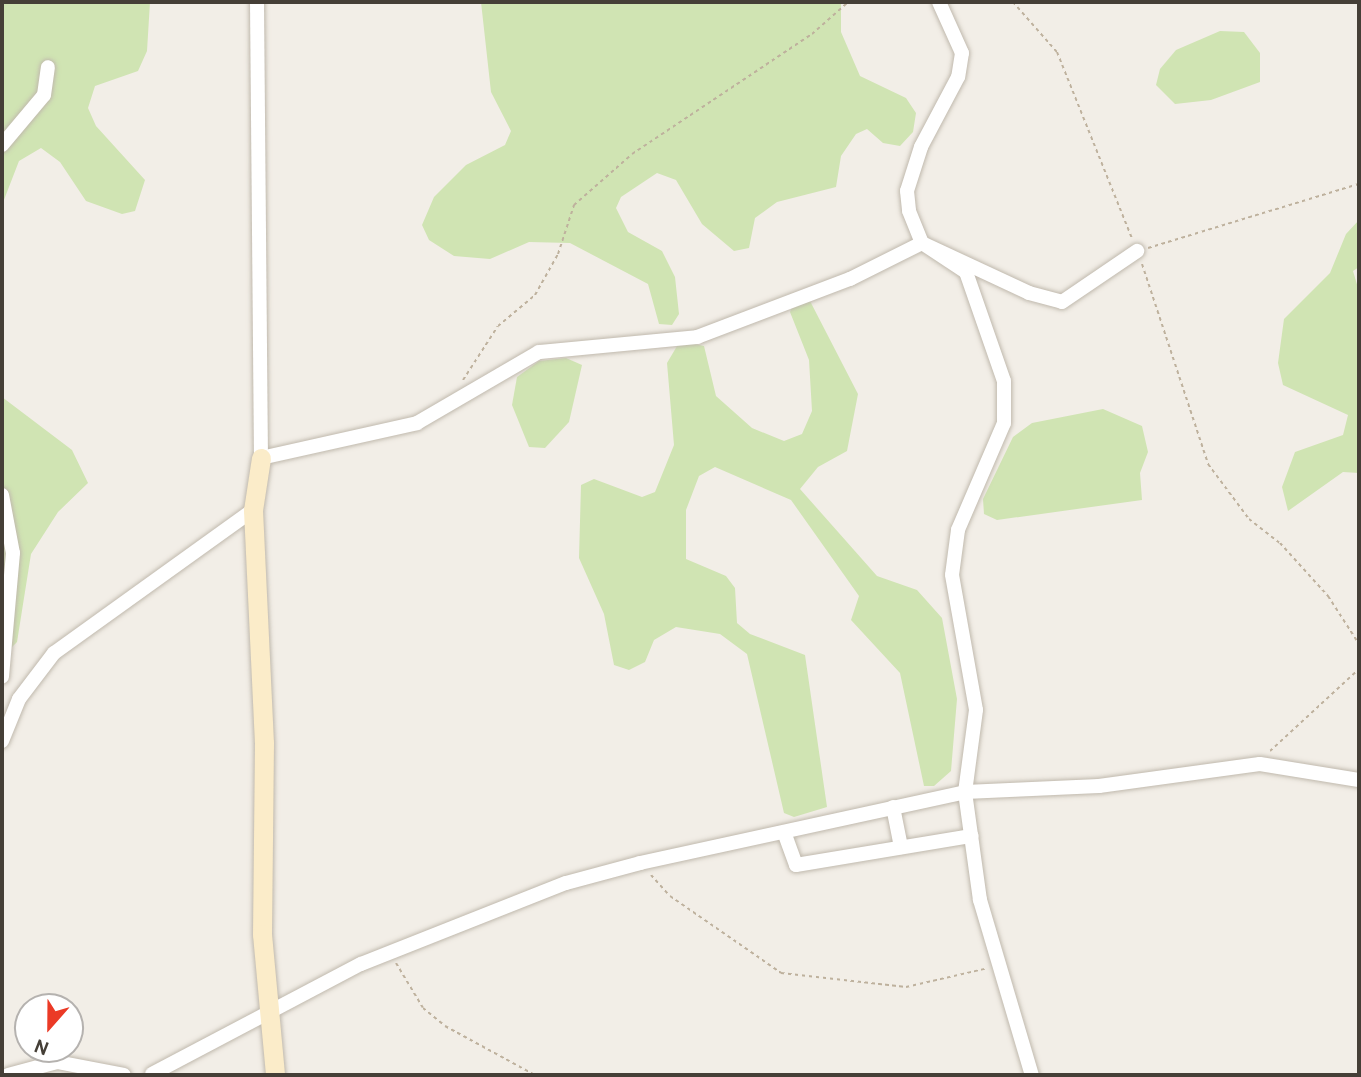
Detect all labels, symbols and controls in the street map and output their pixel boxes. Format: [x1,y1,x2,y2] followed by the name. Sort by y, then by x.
[14,993,84,1063] north arrow
[32,1032,53,1059] text: N

